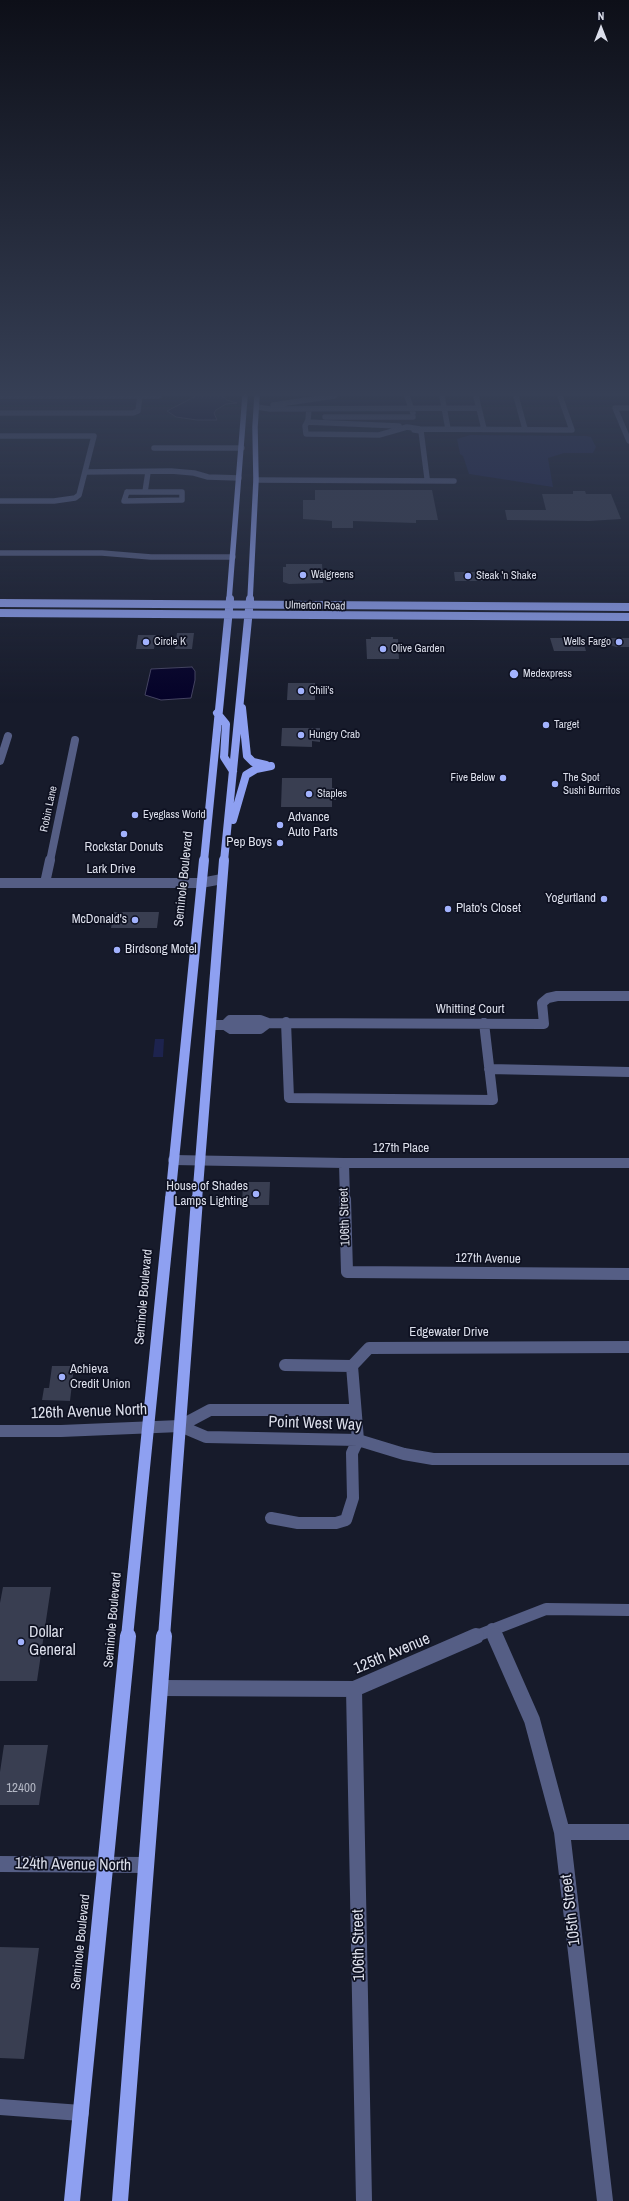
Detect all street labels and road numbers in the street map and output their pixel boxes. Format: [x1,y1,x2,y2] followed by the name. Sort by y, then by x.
[285,599,345,613] street label: Ulmerton Road
[38,785,60,833] street label: Robin Lane
[171,830,197,928] street label: Seminole Boulevard
[86,862,136,878] street label: Lark Drive
[436,1002,504,1018] street label: Whitting Court
[373,1141,429,1157] street label: 127th Place
[336,1188,354,1246] street label: 106th Street
[132,1249,156,1345] street label: Seminole Boulevard
[455,1251,521,1267] street label: 127th Avenue
[409,1325,489,1341] street label: Edgewater Drive
[30,1400,148,1424] street label: 126th Avenue North
[268,1413,362,1435] street label: Point West Way
[101,1572,125,1668] street label: Seminole Boulevard
[351,1629,433,1679] street label: 125th Avenue
[15,1854,131,1876] street label: 124th Avenue North
[557,1873,585,1947] street label: 105th Street
[68,1893,94,1991] street label: Seminole Boulevard
[349,1909,369,1981] street label: 106th Street

